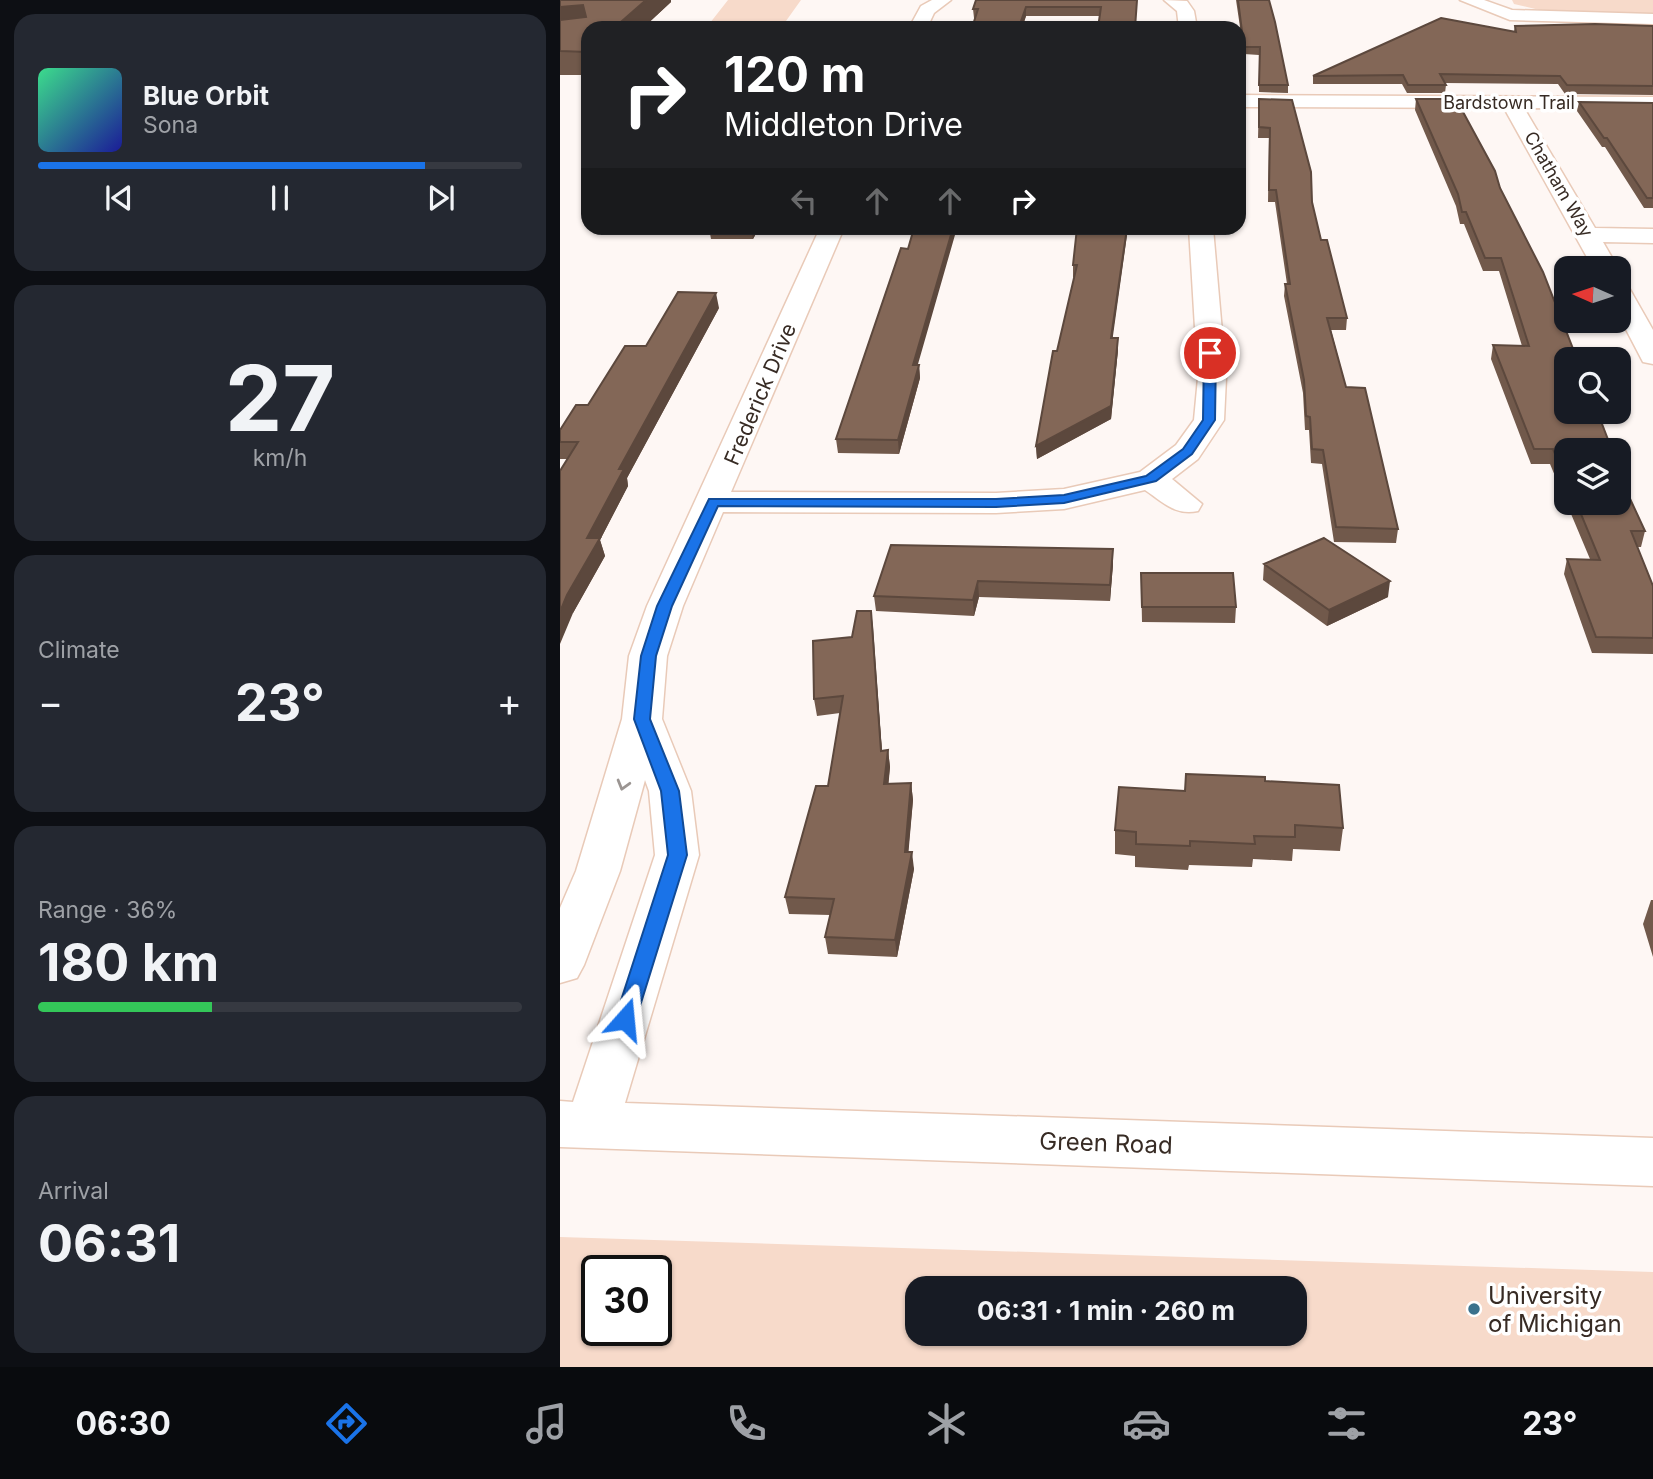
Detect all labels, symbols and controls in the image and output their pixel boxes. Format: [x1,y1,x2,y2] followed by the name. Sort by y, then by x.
[724,45,865,104] text: 120 m
[609,49,700,140] icon: right
[143,80,269,111] text: Blue Orbit
[1443,92,1575,113] street label: Bardstown Trail
[724,105,963,144] text: Middleton Drive
[143,111,198,139] text: Sona
[1520,128,1598,240] street label: Chatham Way
[100,179,138,217] icon: previous
[261,179,299,217] icon: pause
[422,179,460,217] icon: next
[785,182,823,220] icon: left
[858,182,896,220] icon: ahead
[931,182,969,220] icon: ahead
[1004,182,1042,220] icon: right
[1554,256,1631,332] north arrow
[1554,256,1631,515] map controls
[719,319,801,469] street label: Frederick Drive
[1180,323,1240,383] pin
[1191,334,1229,372] icon: arrive
[225,343,335,453] text: 27
[1554,347,1631,424] button: search
[1554,438,1631,515] button: layers
[253,444,307,472] text: km/h
[38,636,120,664] text: Climate
[235,671,325,734] text: 23°
[38,679,63,725] text: −
[497,679,522,725] text: +
[616,779,631,791] one-way arrow
[38,896,177,924] text: Range · 36%
[38,931,219,994] text: 180 km
[588,982,662,1056] position arrow
[1039,1126,1173,1160] street label: Green Road
[38,1177,109,1205] text: Arrival
[38,1212,180,1275] text: 06:31
[581,1255,672,1346] speed limit sign: 30
[1488,1281,1622,1338] place label: University of Michigan
[977,1295,1235,1326] text: 06:31 · 1 min · 260 m
[1466,1301,1482,1317] marker: University of Michigan
[322,1399,371,1448] icon: directions
[522,1399,571,1448] icon: music
[722,1399,771,1448] icon: phone
[922,1399,971,1448] icon: climate
[1122,1399,1171,1448] icon: car
[1322,1399,1371,1448] icon: filters
[76,1404,171,1443] text: 06:30
[1522,1404,1577,1443] text: 23°

